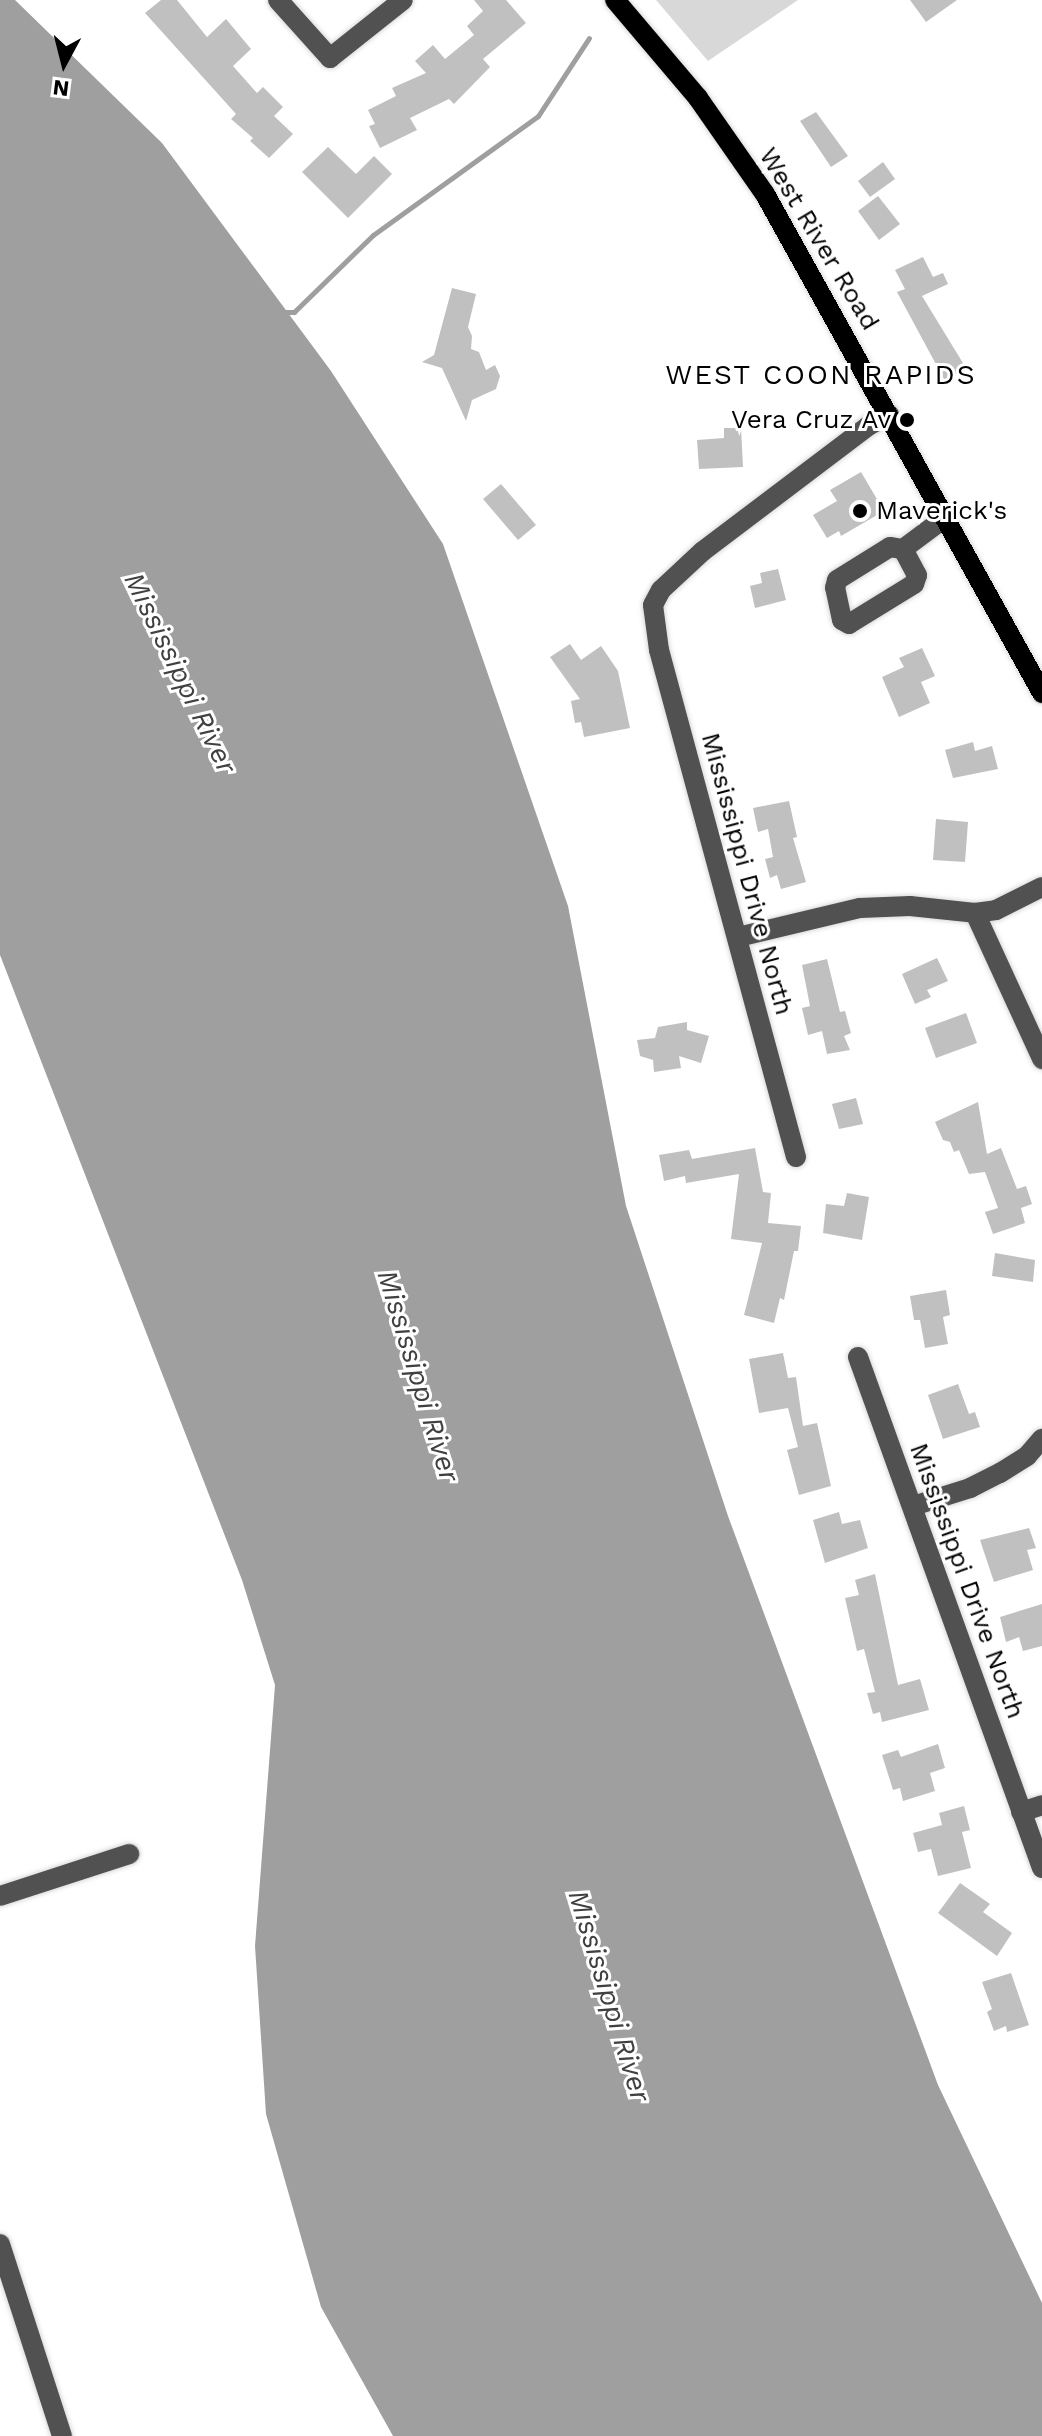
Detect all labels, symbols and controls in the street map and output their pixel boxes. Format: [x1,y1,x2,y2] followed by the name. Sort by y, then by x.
[24,24,104,104] north arrow
[51,75,71,102] text: N
[752,142,886,336] street label: West River Road
[665,358,977,392] district label: WEST COON RAPIDS
[729,404,891,436] place label: Vera Cruz Av
[898,411,916,429] marker: Vera Cruz Av
[876,495,1007,527] place label: Maverick's
[851,502,869,520] marker: Maverick's
[117,567,243,779] water label: Mississippi River
[694,729,800,1019] street label: Mississippi Drive North
[370,1266,466,1486] water label: Mississippi River
[903,1439,1031,1723] street label: Mississippi Drive North
[561,1886,657,2106] water label: Mississippi River

